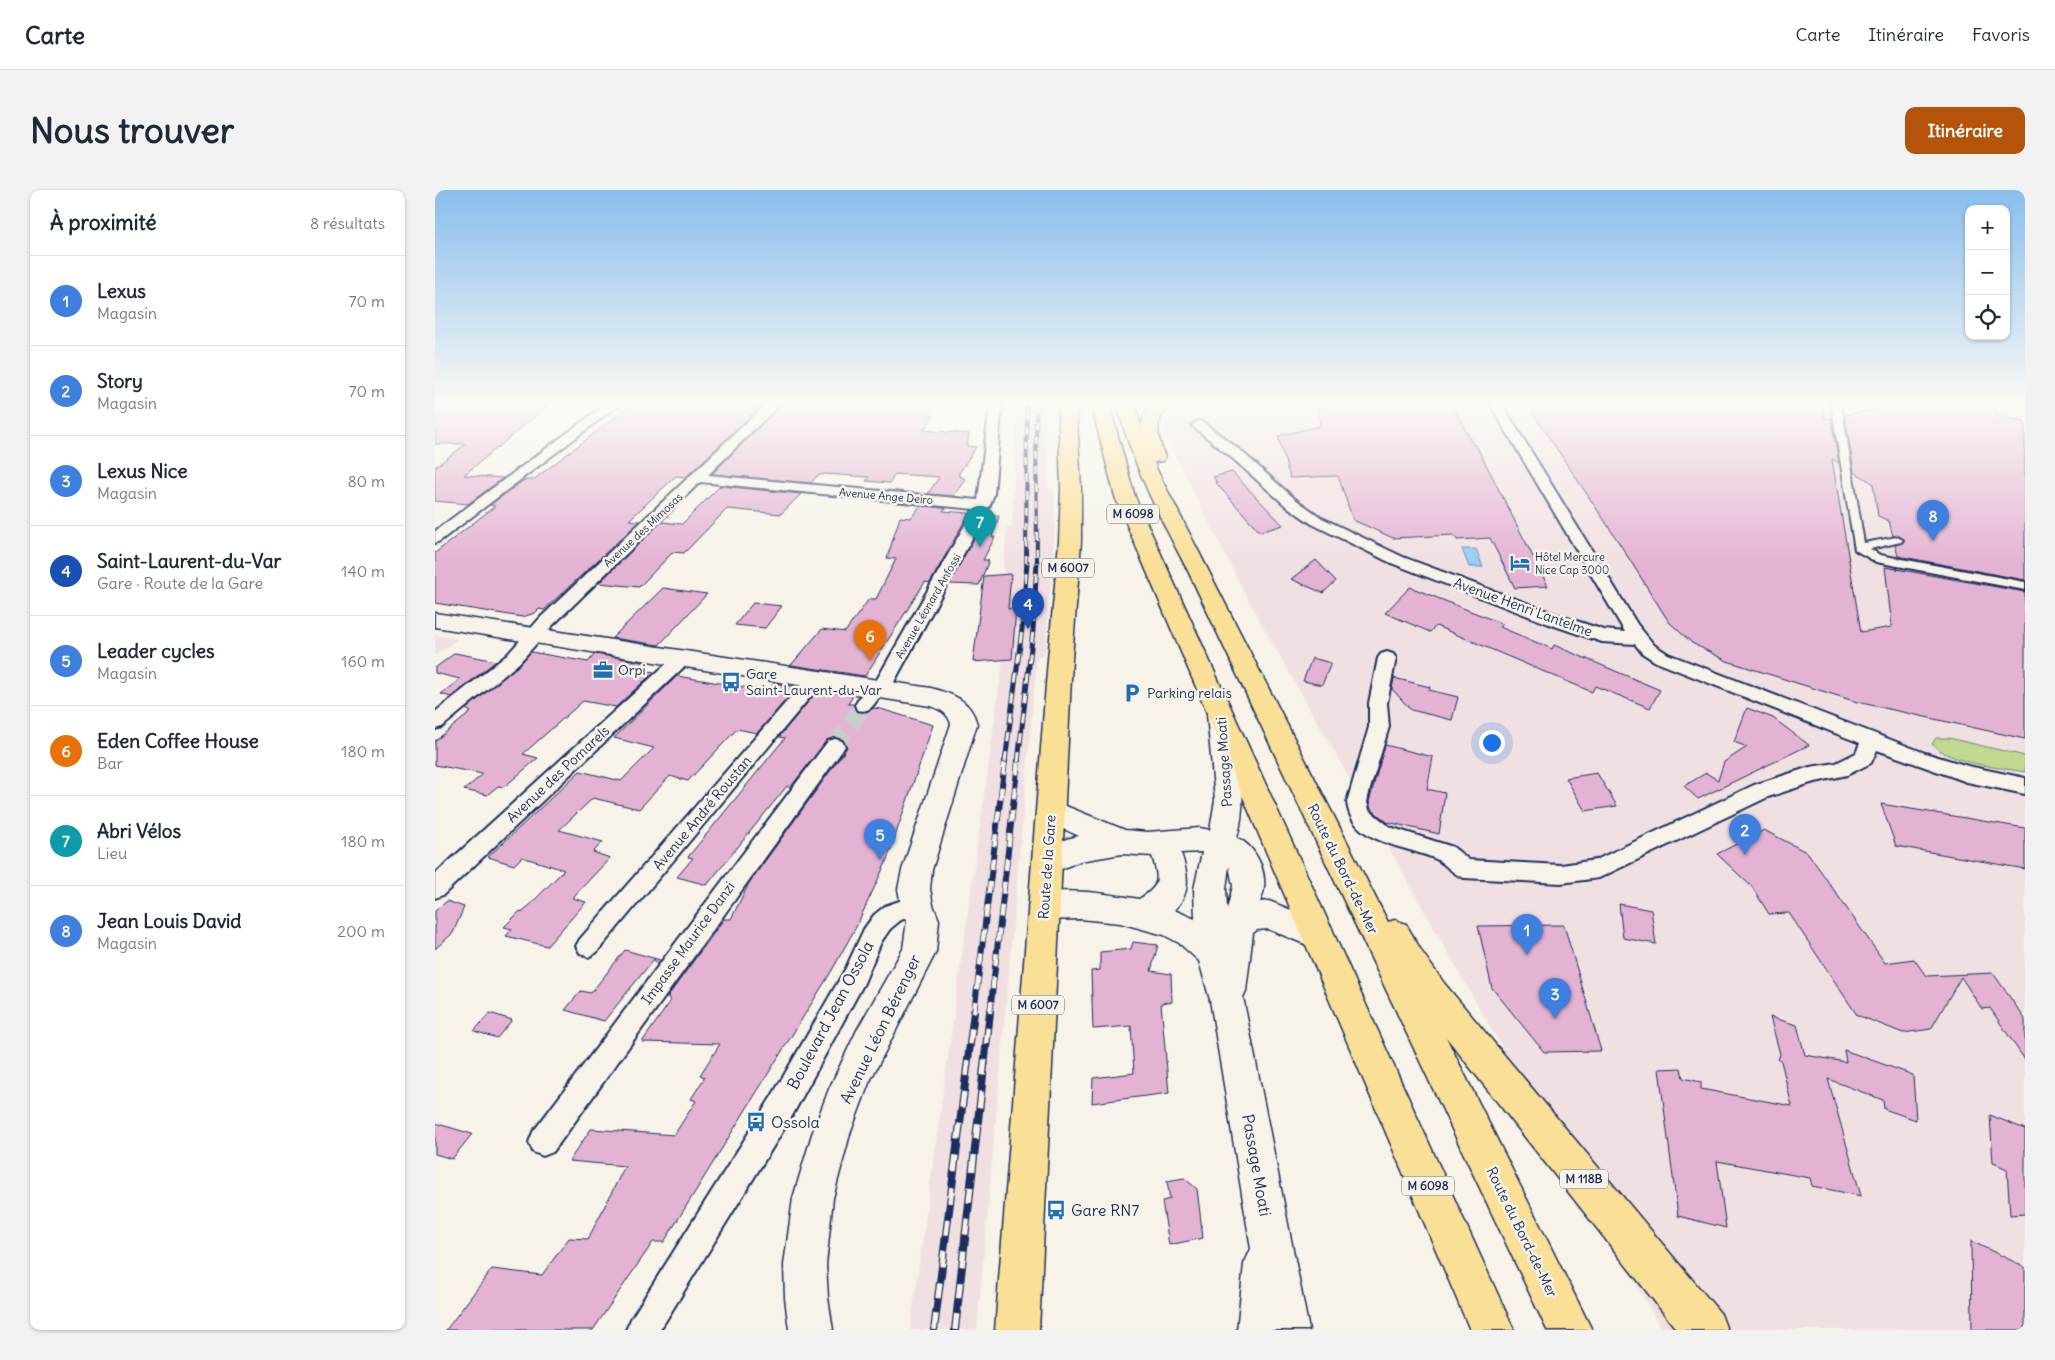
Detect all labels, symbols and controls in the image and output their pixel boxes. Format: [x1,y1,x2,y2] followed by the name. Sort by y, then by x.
[25,20,85,50] text: Carte
[1795,23,1840,46] text: Carte
[1868,23,1944,46] text: Itinéraire
[1972,23,2030,46] text: Favoris
[1905,107,2025,154] button: Itinéraire
[30,108,234,152] text: Nous trouver
[1965,205,2010,340] map controls
[1965,205,2010,250] button: +
[50,209,157,236] text: À proximité
[310,213,385,233] text: 8 résultats
[1965,250,2010,295] button: −
[97,279,146,303] text: Lexus
[63,291,69,311] text: 1
[349,291,385,311] text: 70 m
[1965,295,2010,340] button: locate
[97,303,157,323] text: Magasin
[97,369,143,393] text: Story
[62,381,70,401] text: 2
[349,381,385,401] text: 70 m
[97,393,157,413] text: Magasin
[97,459,187,483] text: Lexus Nice
[61,471,71,491] text: 3
[347,471,385,491] text: 80 m
[97,483,157,503] text: Magasin
[838,485,934,507] street label: Avenue Ange Deiro
[601,490,685,570] street label: Avenue des Mimosas
[1917,500,1949,541] pin: 8
[1107,504,1159,524] road number: M 6098
[964,506,996,547] pin: 7
[97,549,281,573] text: Saint-Laurent-du-Var
[1535,550,1609,577] place label: Hôtel Mercure Nice Cap 3000
[892,551,964,661] street label: Avenue Léonard Anfossi
[1509,552,1531,574] hotel icon: Hôtel Mercure Nice Cap 3000
[1042,558,1094,578] road number: M 6007
[61,561,71,581] text: 4
[341,561,385,581] text: 140 m
[97,573,263,593] text: Gare · Route de la Gare
[1451,573,1595,641] street label: Avenue Henri Lantelme
[1012,588,1044,629] pin: 4
[854,620,886,661] pin: 6
[97,639,215,663] text: Leader cycles
[61,651,71,671] text: 5
[341,651,385,671] text: 160 m
[592,659,614,681] office icon: Orpi
[618,661,646,679] place label: Orpi
[97,663,157,683] text: Magasin
[746,665,882,699] place label: Gare Saint-Laurent-du-Var
[720,671,742,693] bus stop icon: Gare Saint-Laurent-du-Var
[1121,682,1143,704] parking icon: Parking relais
[1147,684,1232,702] place label: Parking relais
[1212,716,1236,808] street label: Passage Moati
[503,722,613,826] street label: Avenue des Pomarels
[97,729,259,753] text: Eden Coffee House
[1479,730,1505,756] your location
[61,741,71,761] text: 6
[341,741,385,761] text: 180 m
[649,752,755,874] street label: Avenue André Roustan
[97,753,123,773] text: Bar
[1304,801,1383,937] street label: Route du Bord-de-Mer
[1034,814,1060,920] street label: Route de la Gare
[1729,814,1761,855] pin: 2
[97,819,181,843] text: Abri Vélos
[864,819,896,860] pin: 5
[62,831,70,851] text: 7
[341,831,385,851] text: 180 m
[97,843,127,863] text: Lieu
[637,878,739,1008] street label: Impasse Maurice Danzi
[97,909,242,933] text: Jean Louis David
[1511,914,1543,955] pin: 1
[61,921,71,941] text: 8
[337,921,385,941] text: 200 m
[97,933,157,953] text: Magasin
[782,937,878,1093] street label: Boulevard Jean Ossola
[835,951,925,1107] street label: Avenue Léon Bérenger
[1539,978,1571,1019] pin: 3
[1012,996,1064,1014] road number: M 6007
[745,1111,767,1133] bus stop icon: Ossola
[771,1112,820,1132] place label: Ossola
[1238,1112,1276,1218] street label: Passage Moati
[1483,1164,1562,1300] street label: Route du Bord-de-Mer
[1560,1170,1608,1189] road number: M 118B
[1402,1176,1454,1196] road number: M 6098
[1045,1199,1067,1221] bus stop icon: Gare RN7
[1071,1200,1139,1220] place label: Gare RN7

